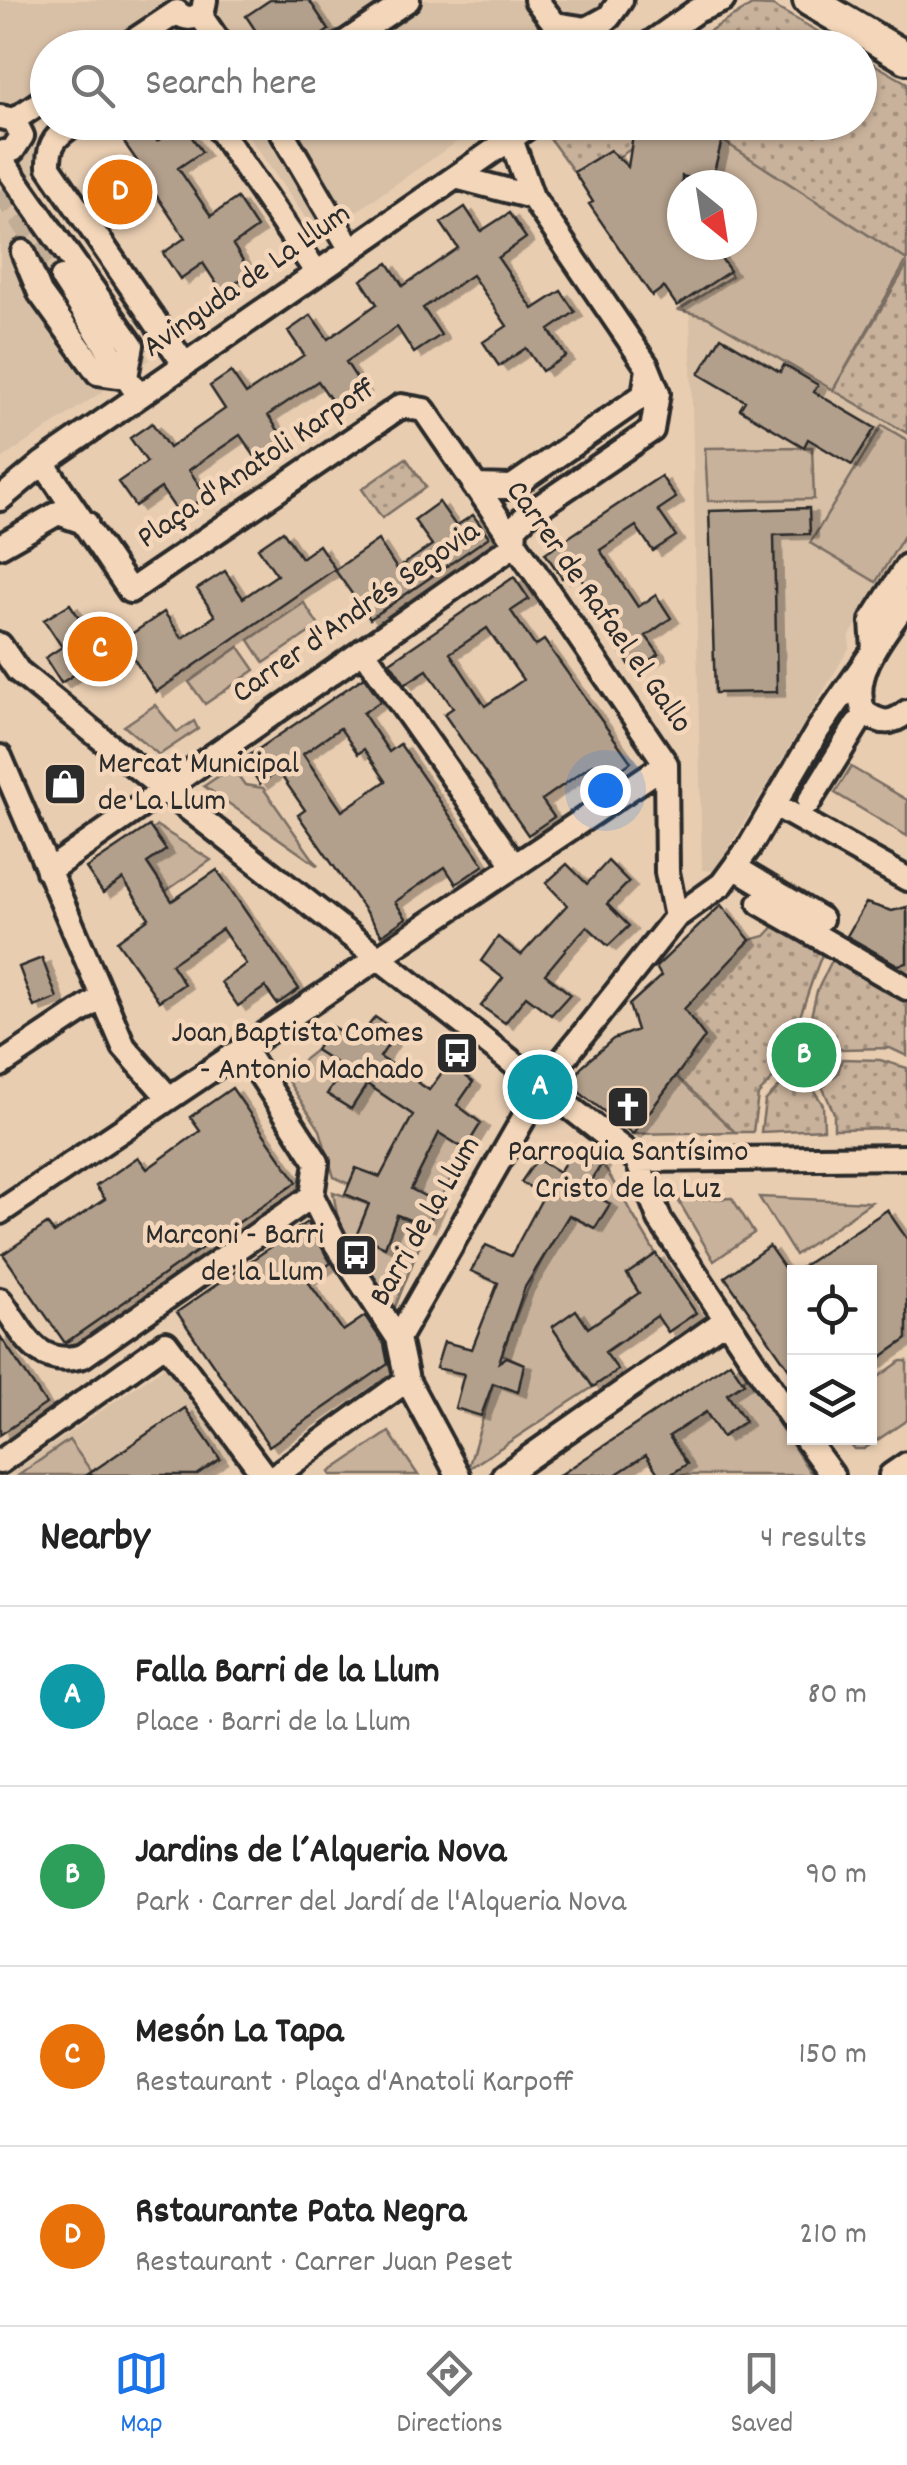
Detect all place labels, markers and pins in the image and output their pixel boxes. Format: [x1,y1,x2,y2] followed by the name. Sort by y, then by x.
[88,154,152,230] pin: D
[68,612,132,686] pin: C
[98,743,299,826] place label: Mercat Municipal de La Llum
[42,761,88,807] shop icon: Mercat Municipal de La Llum
[171,1012,424,1095] place label: Joan Baptista Comes - Antonio Machado
[772,1018,836,1092] pin: B
[434,1030,480,1076] bus stop icon: Joan Baptista Comes - Antonio Machado
[508,1050,572,1124] pin: A
[605,1084,651,1130] church icon: Parroquia Santísimo Cristo de la Luz
[508,1131,748,1214] place label: Parroquia Santísimo Cristo de la Luz
[145,1214,324,1297] place label: Marconi - Barri de la Llum
[333,1232,379,1278] bus stop icon: Marconi - Barri de la Llum

